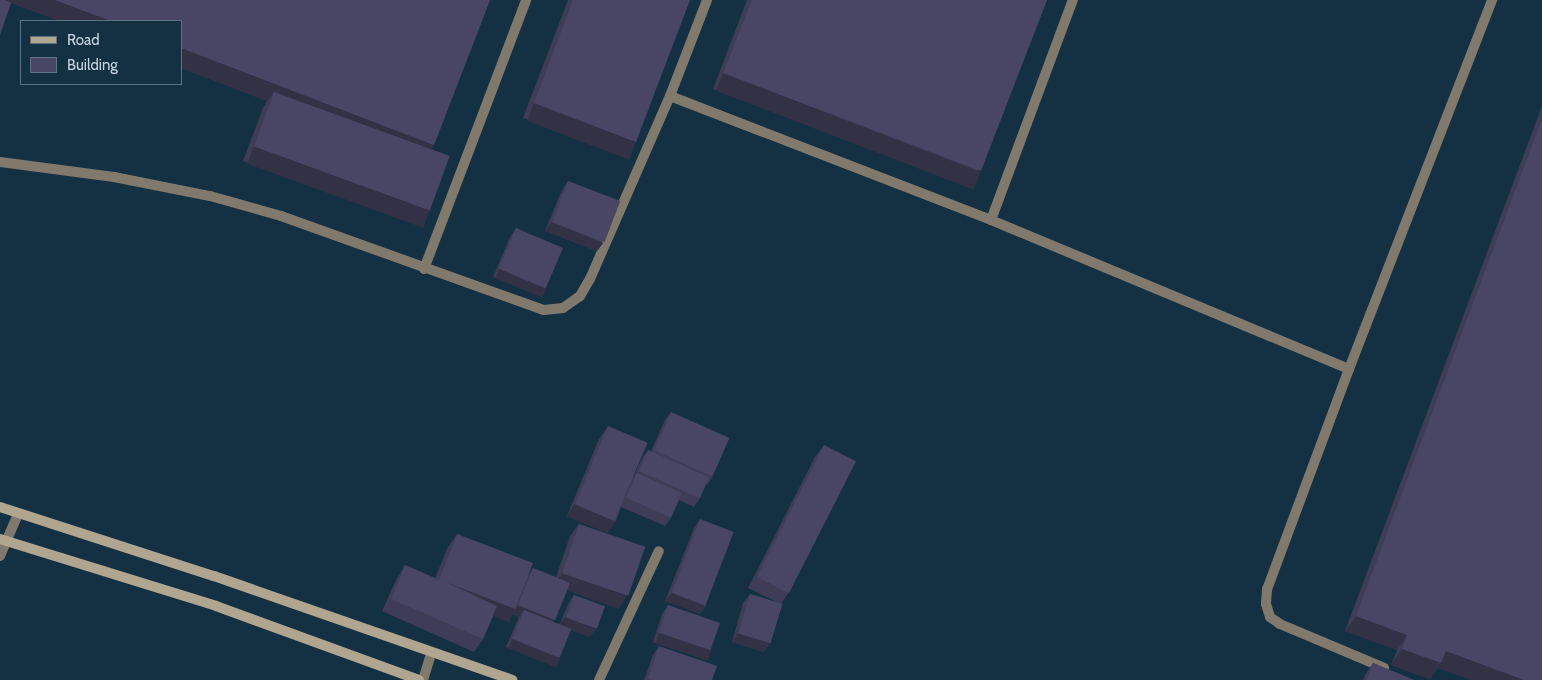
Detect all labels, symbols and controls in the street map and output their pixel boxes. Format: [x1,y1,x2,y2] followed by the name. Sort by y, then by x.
[20,20,182,85] legend
[67,31,100,49] text: Road
[67,56,118,74] text: Building

